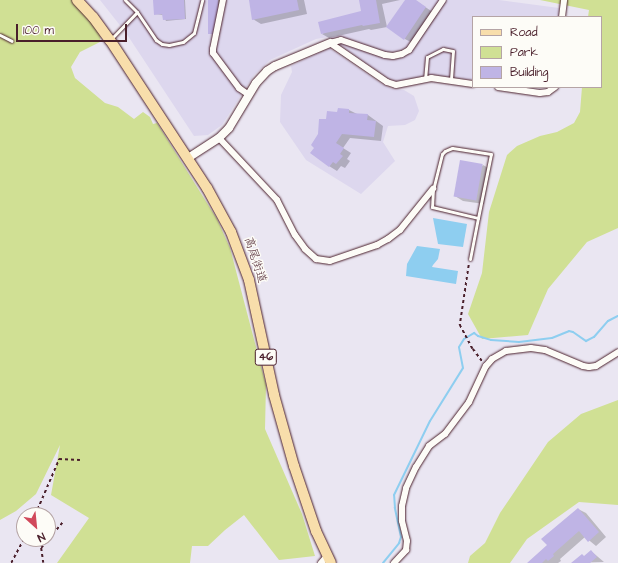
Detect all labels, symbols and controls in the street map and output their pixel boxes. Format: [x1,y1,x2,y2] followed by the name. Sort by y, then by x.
[18,16,129,42] scale bar
[472,16,602,88] legend
[23,22,54,39] text: 100 m
[510,24,538,41] text: Road
[510,44,538,61] text: Park
[510,64,548,81] text: Building
[241,235,269,285] street label: 高尾街道
[254,348,278,366] road number: 46
[16,507,56,547] north arrow
[35,529,48,545] text: N

